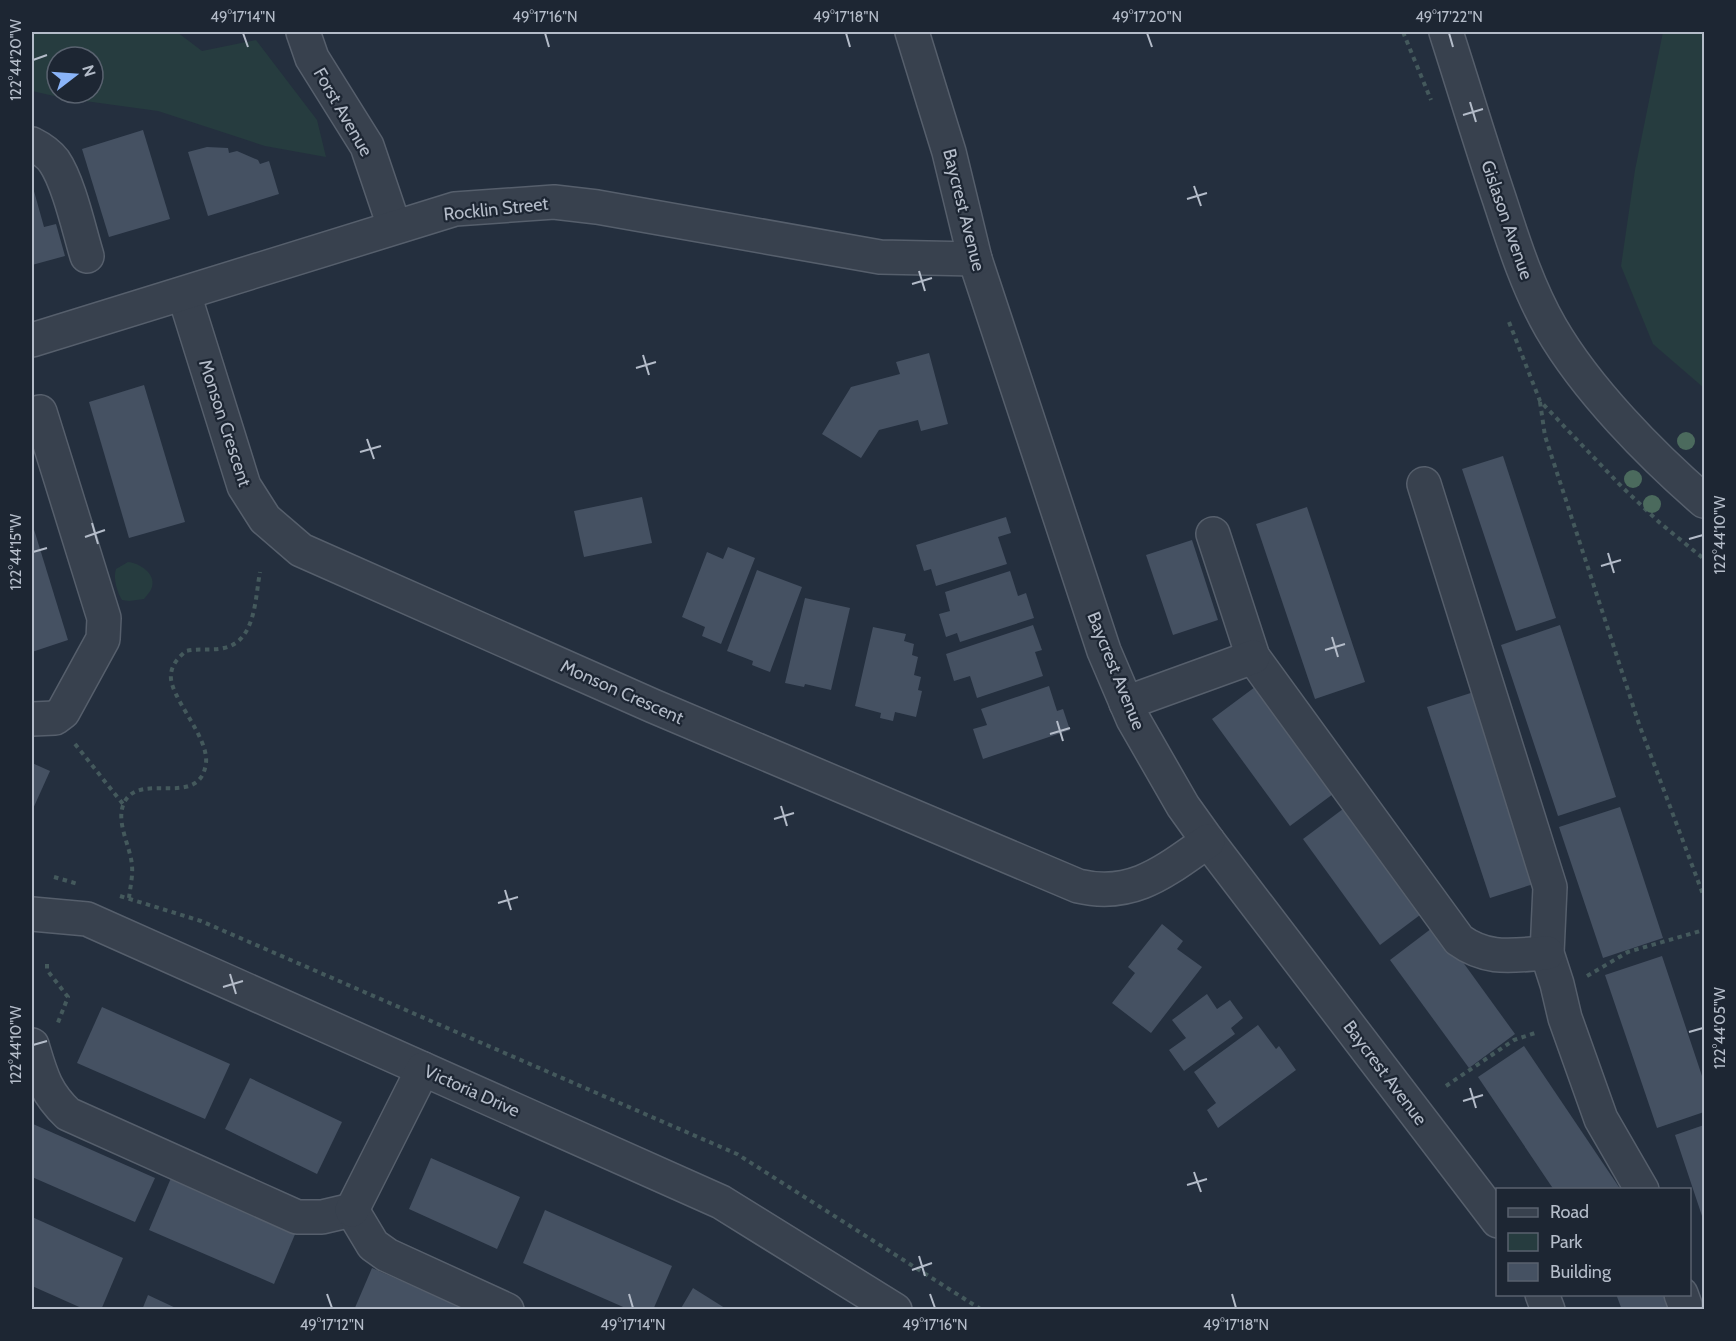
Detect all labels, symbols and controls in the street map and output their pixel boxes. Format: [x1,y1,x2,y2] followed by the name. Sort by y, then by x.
[210,8,276,26] text: 49°17'14"N
[512,8,578,26] text: 49°17'16"N
[813,8,879,26] text: 49°17'18"N
[1112,8,1182,26] text: 49°17'20"N
[1415,8,1483,26] text: 49°17'22"N
[7,18,25,101] text: 122°44'20"W
[45,45,105,105] north arrow
[78,63,100,79] text: N
[309,64,377,160] street label: Forst Avenue
[938,146,990,274] street label: Baycrest Avenue
[1476,157,1538,283] street label: Gislason Avenue
[443,193,549,225] street label: Rocklin Street
[194,357,256,489] street label: Monson Crescent
[1711,495,1729,574] text: 122°44'10"W
[7,513,25,590] text: 122°44'15"W
[1082,609,1150,733] street label: Baycrest Avenue
[557,655,687,729] street label: Monson Crescent
[1711,986,1729,1069] text: 122°44'05"W
[7,1005,25,1084] text: 122°44'10"W
[1338,1016,1432,1130] street label: Baycrest Avenue
[421,1060,523,1122] street label: Victoria Drive
[1496,1188,1691,1296] legend
[1550,1201,1589,1223] text: Road
[1550,1231,1583,1253] text: Park
[1550,1261,1612,1283] text: Building
[300,1316,364,1334] text: 49°17'12"N
[600,1316,666,1334] text: 49°17'14"N
[902,1316,968,1334] text: 49°17'16"N
[1203,1316,1269,1334] text: 49°17'18"N

